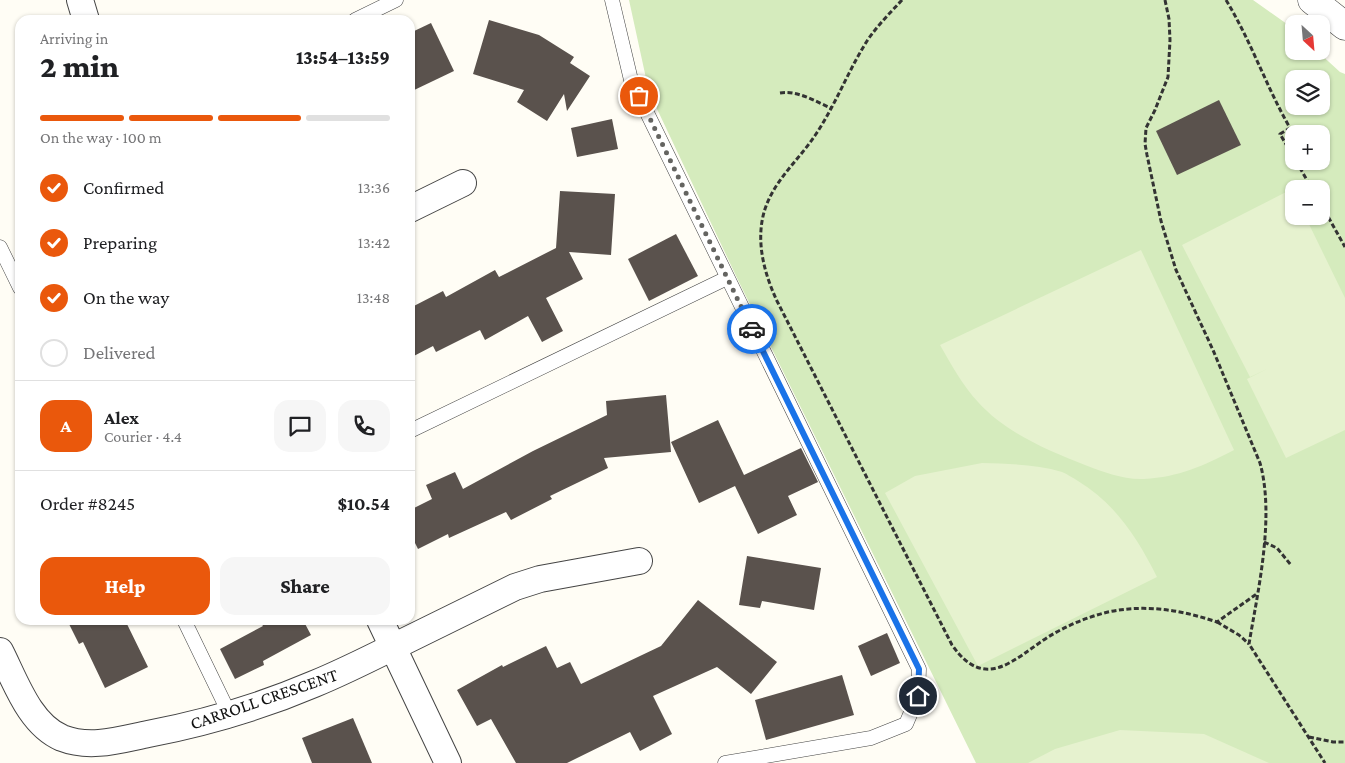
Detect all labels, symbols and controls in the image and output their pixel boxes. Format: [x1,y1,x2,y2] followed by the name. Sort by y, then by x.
[1285,15,1330,60] north arrow
[1285,15,1330,225] map controls
[40,30,108,47] text: Arriving in
[296,47,390,68] text: 13:54–13:59
[40,48,119,84] text: 2 min
[1285,70,1330,115] button: layers
[618,75,660,117] pin
[625,82,653,110] icon: bag
[1285,125,1330,170] button: +
[40,129,162,146] text: On the way · 100 m
[40,174,68,202] icon: check
[83,177,164,198] text: Confirmed
[358,179,390,196] text: 13:36
[1285,180,1330,225] button: −
[40,229,68,257] icon: check
[83,232,157,253] text: Preparing
[358,234,390,251] text: 13:42
[40,284,68,312] icon: check
[83,287,169,308] text: On the way
[357,289,390,306] text: 13:48
[727,304,777,354] courier
[738,315,766,343] icon: car
[83,342,156,363] text: Delivered
[274,400,326,452] button: chat
[338,400,390,452] button: phone
[104,407,139,428] text: Alex
[60,415,72,436] text: A
[104,428,182,445] text: Courier · 4.4
[40,493,135,514] text: Order #8245
[337,493,390,514] text: $10.54
[40,557,210,615] button: Help
[220,557,390,615] button: Share
[188,664,341,734] street label: CARROLL CRESCENT
[897,675,939,717] pin
[904,682,932,710] icon: home

